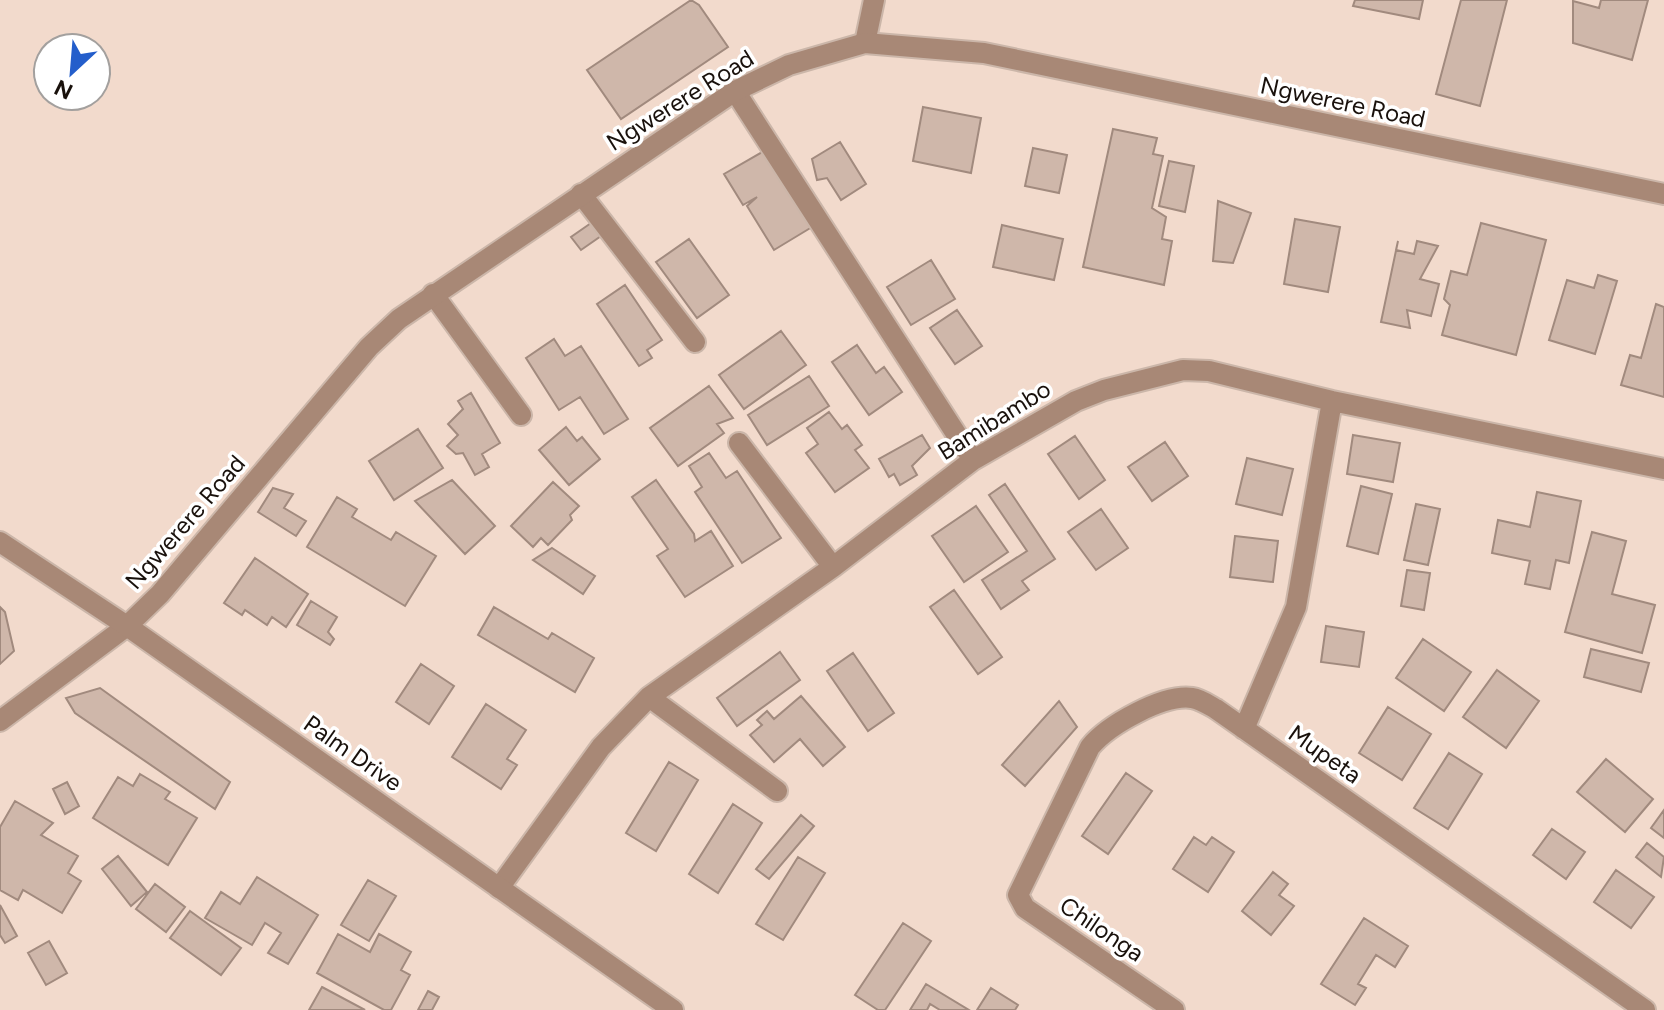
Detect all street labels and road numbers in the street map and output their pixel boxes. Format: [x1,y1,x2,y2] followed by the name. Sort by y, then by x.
[601,43,759,157] street label: Ngwerere Road
[1258,70,1428,134] street label: Ngwerere Road
[932,374,1056,466] street label: Bamibambo
[119,449,251,595] street label: Ngwerere Road
[298,709,408,797] street label: Palm Drive
[1283,719,1367,789] street label: Mupeta
[1054,890,1150,968] street label: Chilonga

